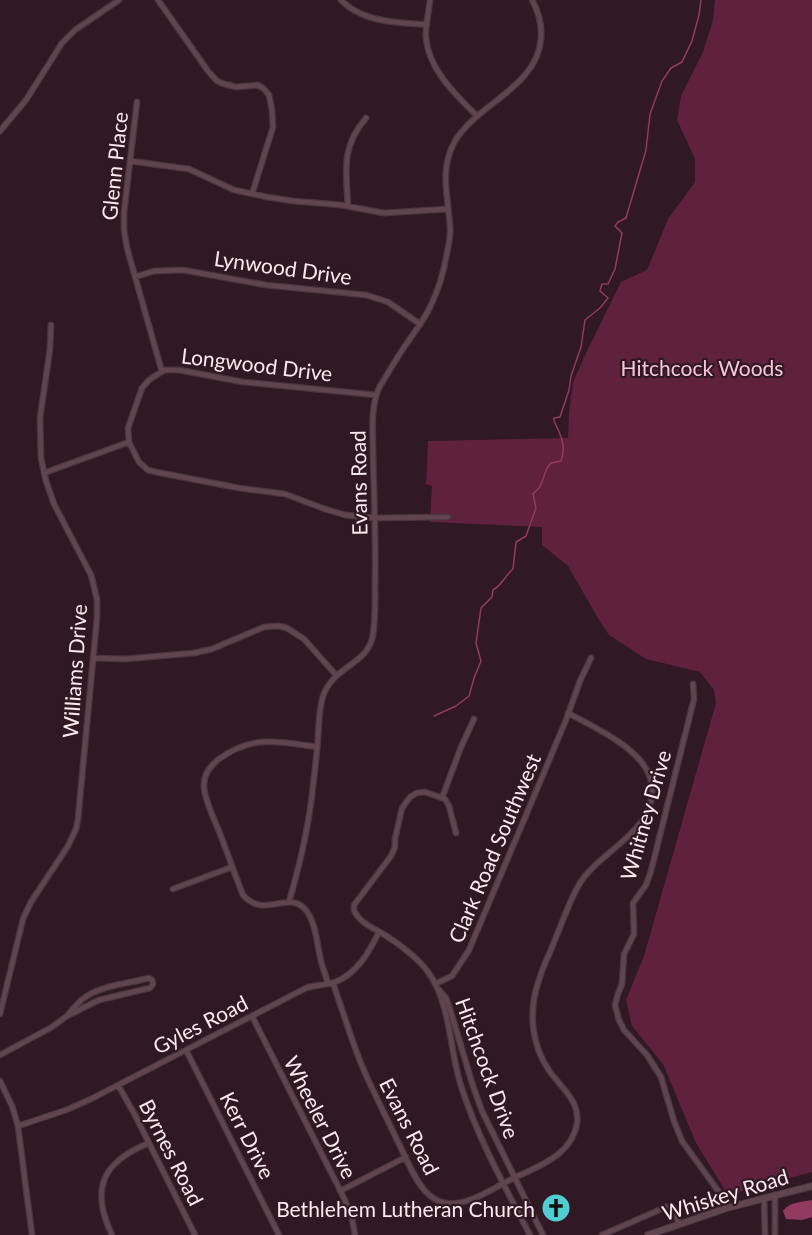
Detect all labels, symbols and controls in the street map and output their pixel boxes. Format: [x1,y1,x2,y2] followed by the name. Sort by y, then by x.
[96,111,132,221] street label: Glenn Place
[213,245,353,289] street label: Lynwood Drive
[180,342,334,386] street label: Longwood Drive
[621,355,783,380] park label: Hitchcock Woods
[345,430,371,536] street label: Evans Road
[57,603,91,739] street label: Williams Drive
[614,747,676,883] street label: Whitney Drive
[443,749,545,946] street label: Clark Road Southwest
[149,990,251,1058] street label: Gyles Road
[451,994,525,1142] street label: Hitchcock Drive
[279,1052,363,1182] street label: Wheeler Drive
[375,1073,445,1179] street label: Evans Road
[215,1087,281,1183] street label: Kerr Drive
[135,1095,209,1209] street label: Byrnes Road
[659,1163,791,1225] street label: Whiskey Road
[540,1192,572,1224] church icon: Bethlehem Lutheran Church
[276,1196,535,1221] place label: Bethlehem Lutheran Church

